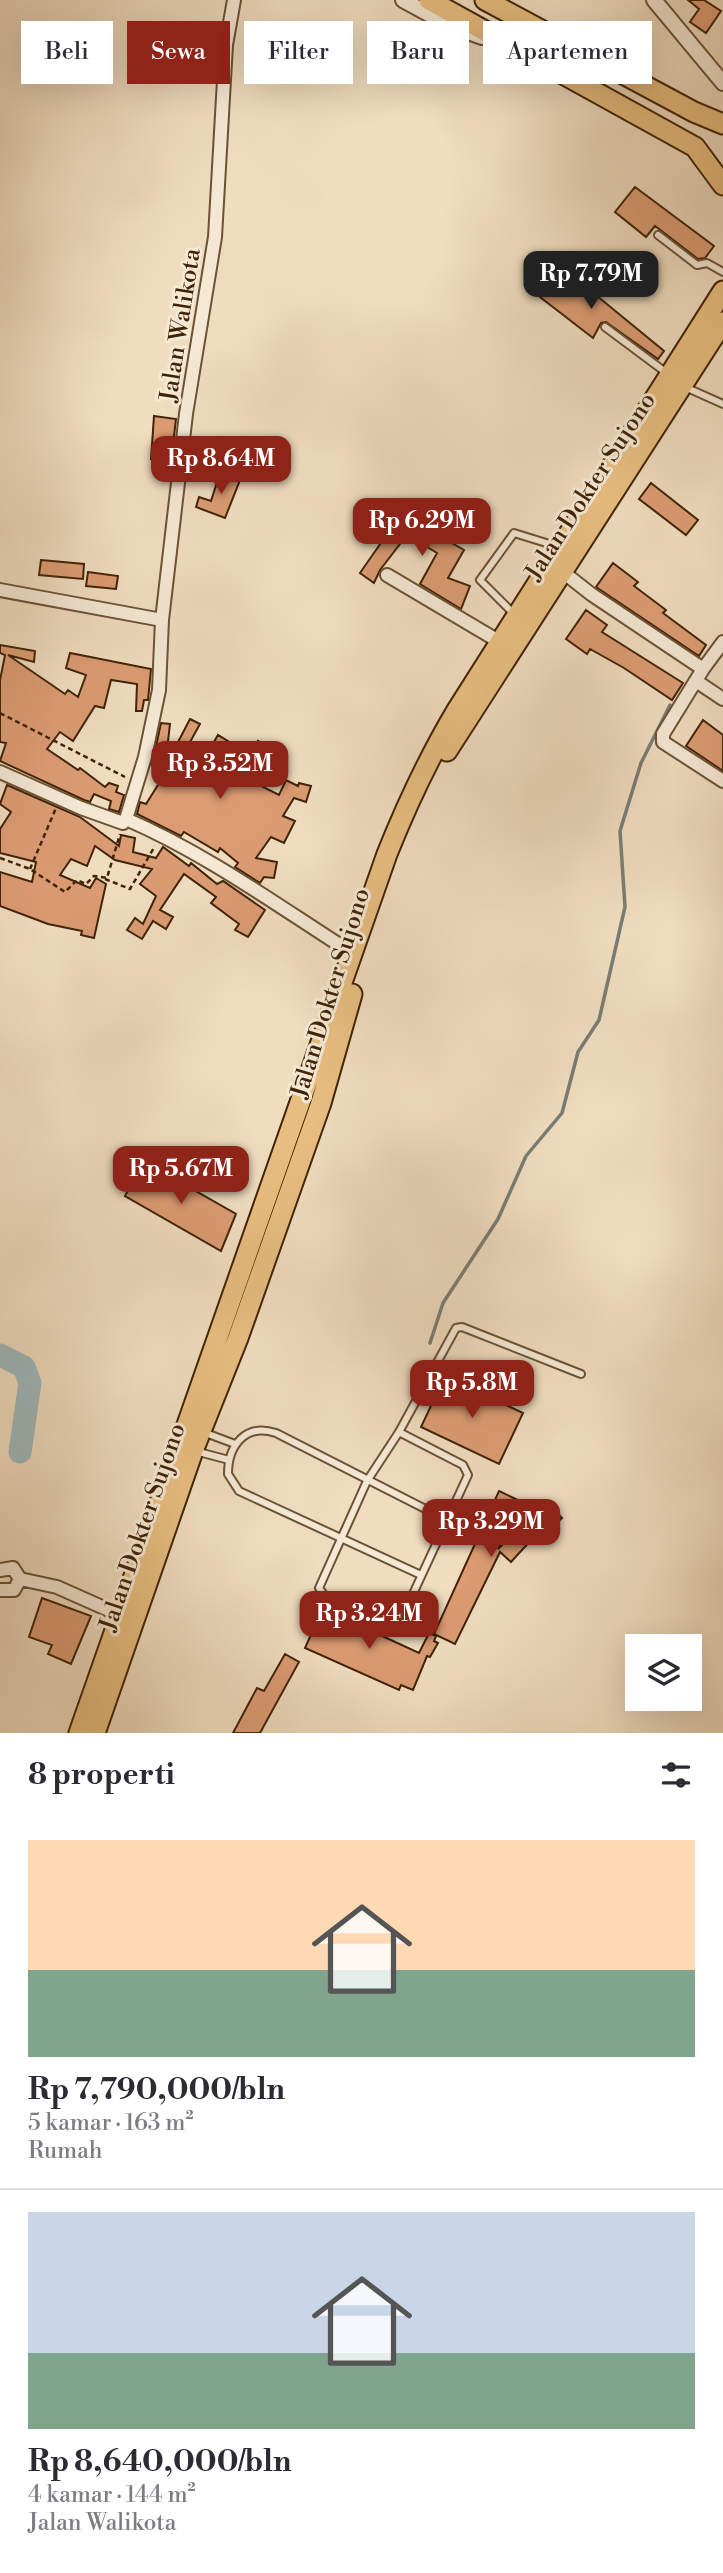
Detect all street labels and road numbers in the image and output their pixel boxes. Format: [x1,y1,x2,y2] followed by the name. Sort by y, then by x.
[154,246,208,405] street label: Jalan Walikota
[518,387,663,587] street label: Jalan Dokter Sujono
[284,885,377,1103] street label: Jalan Dokter Sujono
[93,1419,193,1636] street label: Jalan Dokter Sujono

